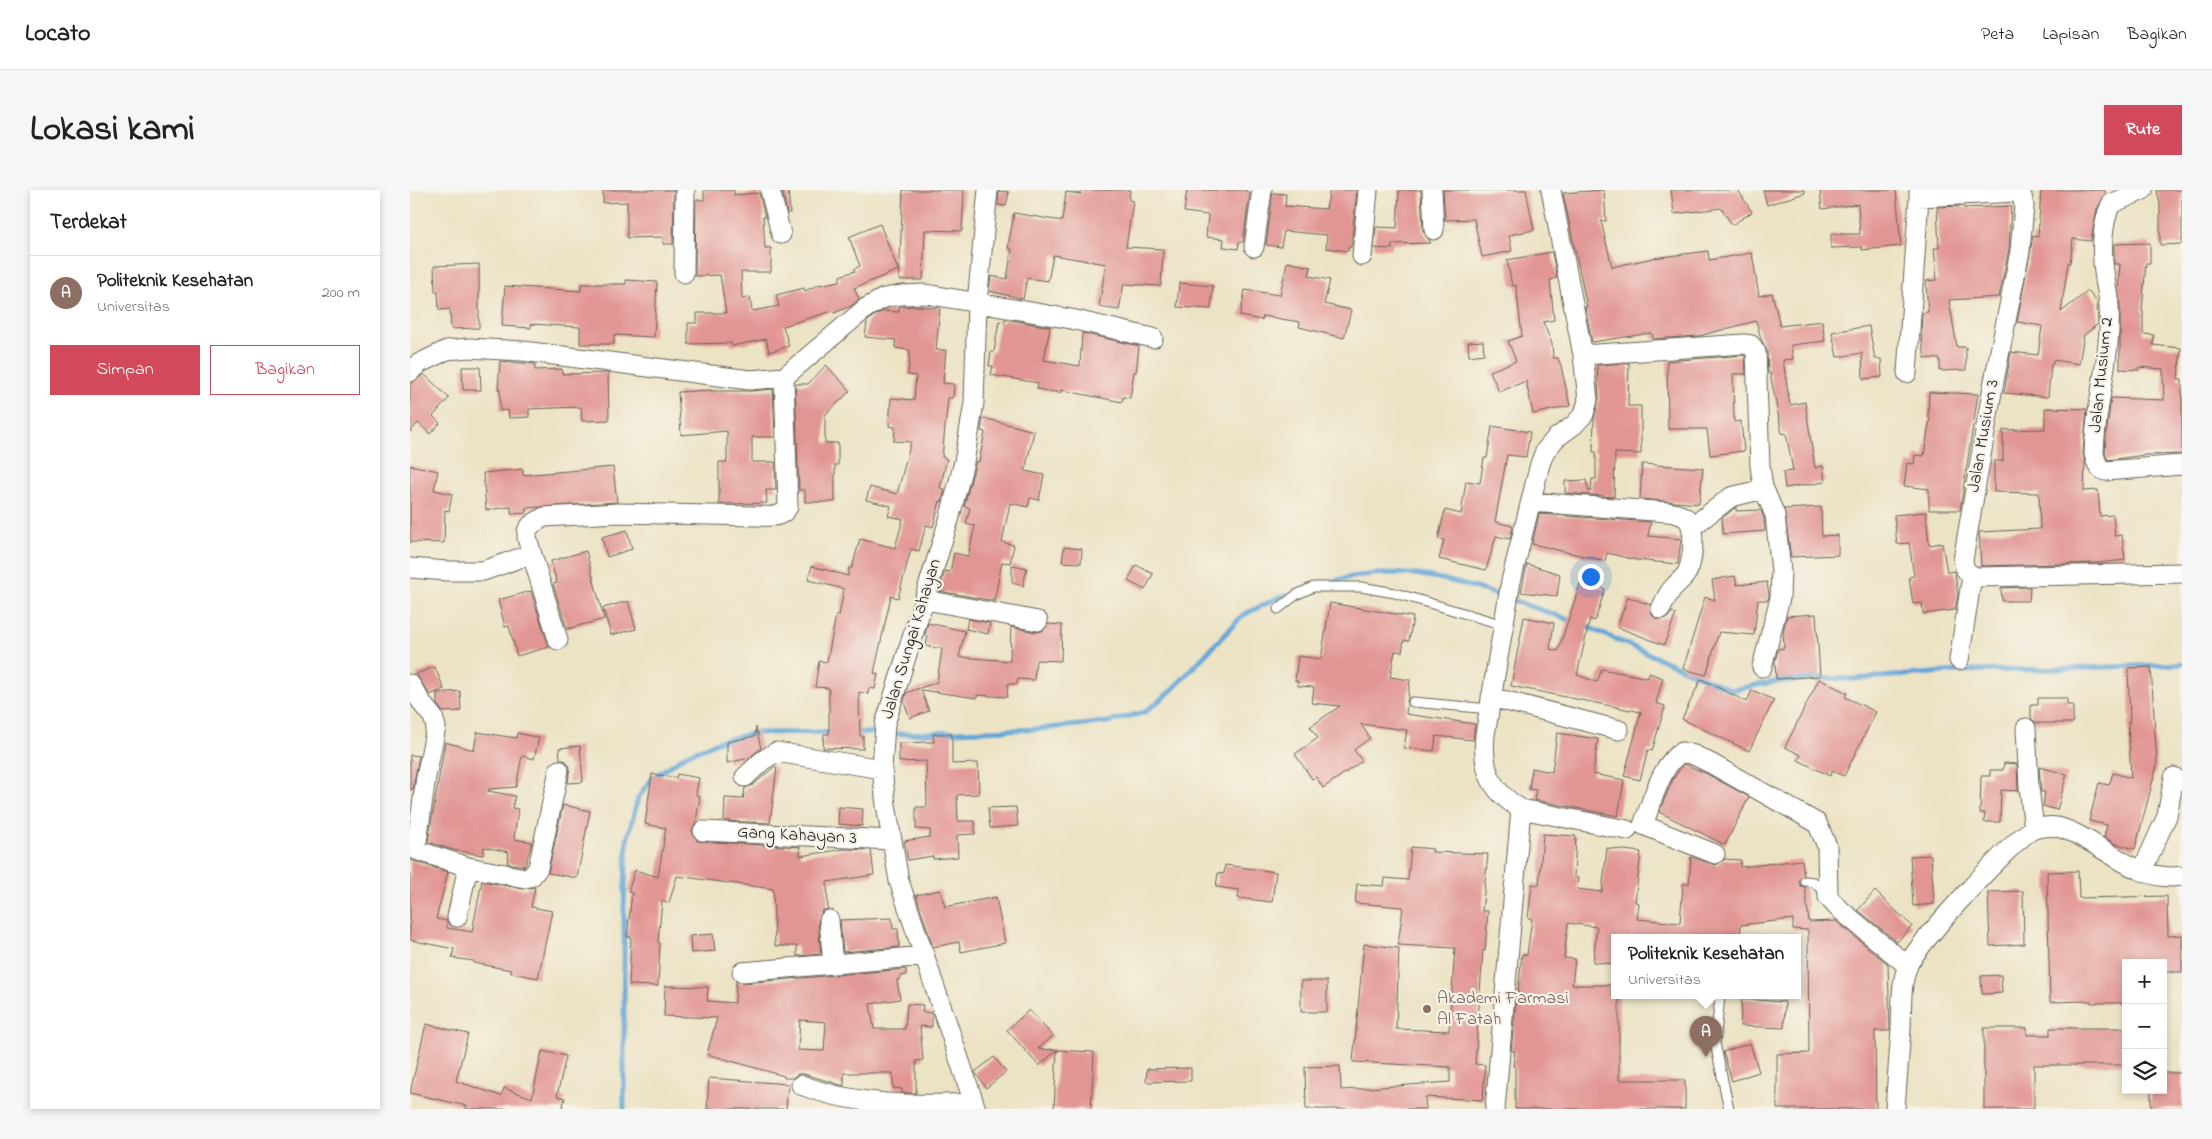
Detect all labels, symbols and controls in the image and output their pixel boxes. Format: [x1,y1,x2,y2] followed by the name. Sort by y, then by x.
[25,17,91,52] text: Locato
[1981,22,2014,48] text: Peta
[2042,22,2099,48] text: Lapisan
[2127,22,2187,48] text: Bagikan
[30,105,195,156] text: Lokasi kami
[2104,105,2182,155] button: Rute
[50,208,127,238] text: Terdekat
[97,268,253,295] text: Politeknik Kesehatan
[61,281,71,305] text: A
[322,281,360,305] text: 200 m
[97,295,170,319] text: Universitas
[2083,316,2121,434] street label: Jalan Musium 2
[50,345,200,395] button: Simpan
[210,345,360,395] button: Bagikan
[1961,377,2007,495] street label: Jalan Musium 3
[875,556,950,723] street label: Jalan Sungai Kahayan
[1578,564,1604,590] your location
[736,820,857,853] street label: Gang Kahayan 3
[1611,934,1801,999] popup
[1628,941,1784,968] text: Politeknik Kesehatan
[2122,959,2167,1094] map controls
[2122,959,2167,1004] button: +
[1628,968,1701,992] text: Universitas
[1437,986,1569,1033] place label: Akademi Farmasi Al Fatah
[1421,1003,1433,1015] marker: Akademi Farmasi Al Fatah
[2122,1004,2167,1049] button: −
[1690,1016,1722,1057] pin: A
[2122,1049,2167,1094] button: layers

